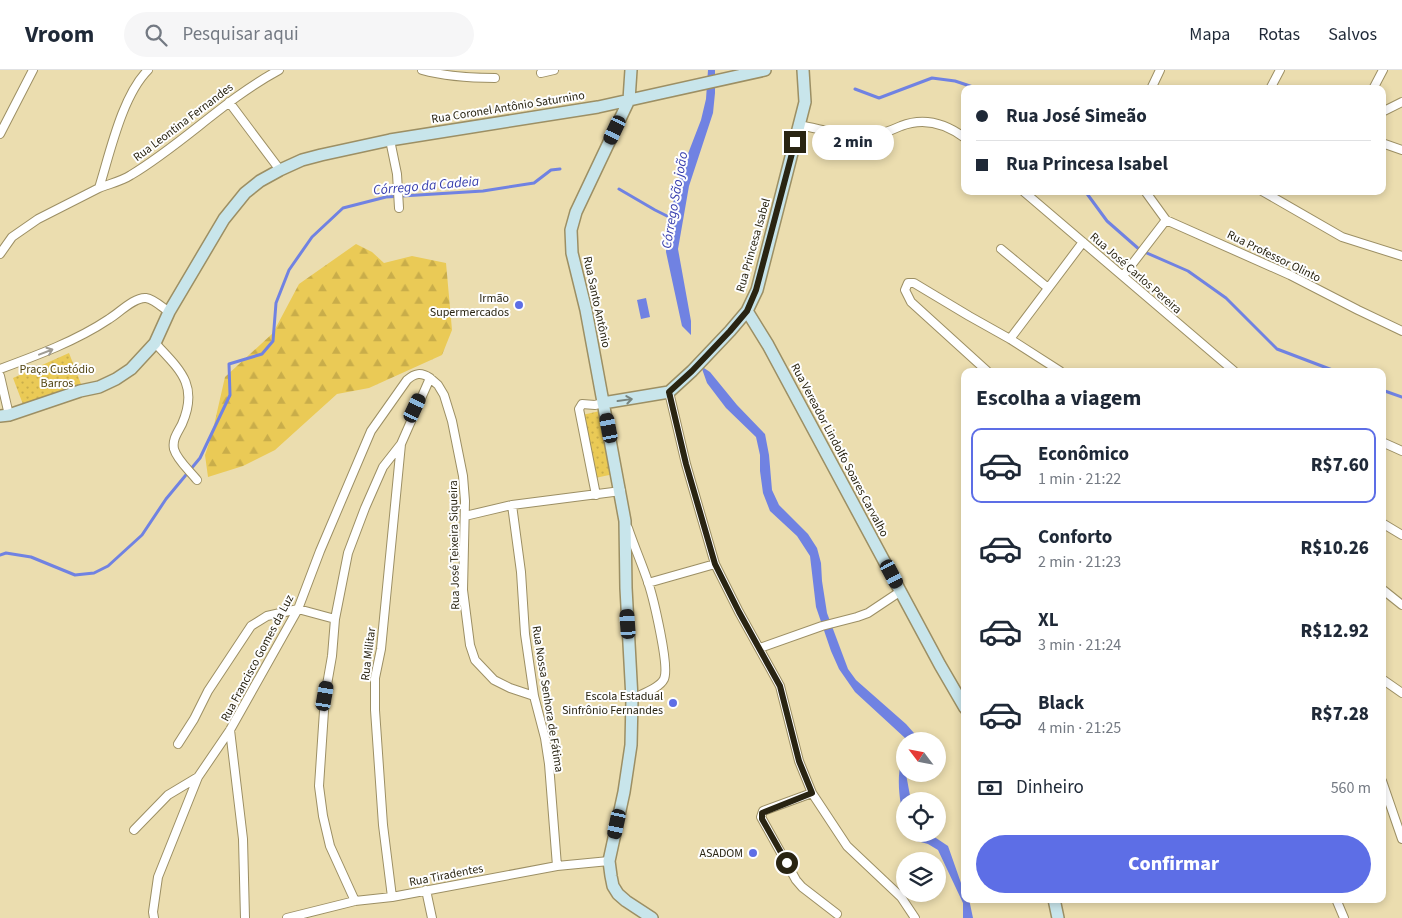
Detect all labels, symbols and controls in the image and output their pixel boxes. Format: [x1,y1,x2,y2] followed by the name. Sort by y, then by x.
[124,12,474,57] search box
[25,17,94,52] text: Vroom
[142,21,170,49] icon: search
[182,21,299,48] text: Pesquisar aqui
[1189,22,1230,47] text: Mapa
[1258,22,1300,47] text: Rotas
[1328,22,1377,47] text: Salvos
[130,79,237,166] street label: Rua Leontina Fernandes
[430,87,586,128] street label: Rua Coronel Antônio Saturnino
[1006,103,1147,130] text: Rua José Simeão
[601,113,628,147] car
[812,124,895,160] callout: 2 min
[784,131,806,153] route end
[833,131,873,153] text: 2 min
[657,150,693,250] water label: Córrego São joão
[1006,151,1168,178] text: Rua Princesa Isabel
[372,171,480,201] water label: Córrego da Cadeia
[732,196,775,294] street label: Rua Princesa Isabel
[1224,226,1324,287] street label: Rua Professor Olinto
[1086,229,1185,318] street label: Rua José Carlos Pereira
[579,255,615,349] street label: Rua Santo Antônio
[430,290,509,321] place label: Irmão Supermercados
[513,299,525,311] marker: Irmão Supermercados
[38,347,53,356] one-way arrow
[786,360,893,540] street label: Rua Vereador Lindolfo Soares Carvalho
[19,361,95,392] park label: Praça Custódio Barros
[976,382,1141,414] text: Escolha a viagem
[401,391,428,425] car
[617,395,633,405] one-way arrow
[598,412,619,444] car
[1038,441,1129,468] text: Econômico
[978,443,1023,488] icon: car
[1311,452,1369,479] text: R$7.60
[1038,468,1121,490] text: 1 min · 21:22
[445,480,464,610] street label: Rua José Teixeira Siqueira
[1038,524,1112,551] text: Conforto
[978,526,1023,571] icon: car
[1301,535,1369,562] text: R$10.26
[1038,551,1121,573] text: 2 min · 21:23
[878,557,905,591] car
[217,592,298,725] street label: Rua Francisco Gomes da Luz
[1038,607,1059,634] text: XL
[619,609,636,639] car
[978,609,1023,654] icon: car
[1301,618,1369,645] text: R$12.92
[528,625,567,774] street label: Rua Nossa Senhora de Fátima
[357,626,380,682] street label: Rua Militar
[1038,634,1121,656] text: 3 min · 21:24
[315,680,334,712] car
[562,688,663,719] place label: Escola Estadual Sinfrônio Fernandes
[1038,690,1084,717] text: Black
[978,692,1023,737] icon: car
[667,697,679,709] marker: Escola Estadual Sinfrônio Fernandes
[1311,701,1369,728] text: R$7.28
[1038,717,1121,739] text: 4 min · 21:25
[896,732,946,782] north arrow
[896,732,946,902] map controls
[976,774,1004,802] icon: cash
[1016,774,1084,801] text: Dinheiro
[1331,777,1371,799] text: 560 m
[896,792,946,842] button: locate
[606,808,627,840] car
[976,835,1371,893] button: Confirmar
[699,845,743,862] place label: ASADOM
[747,847,759,859] marker: ASADOM
[776,852,798,874] route start
[896,852,946,902] button: layers
[408,860,485,891] street label: Rua Tiradentes

